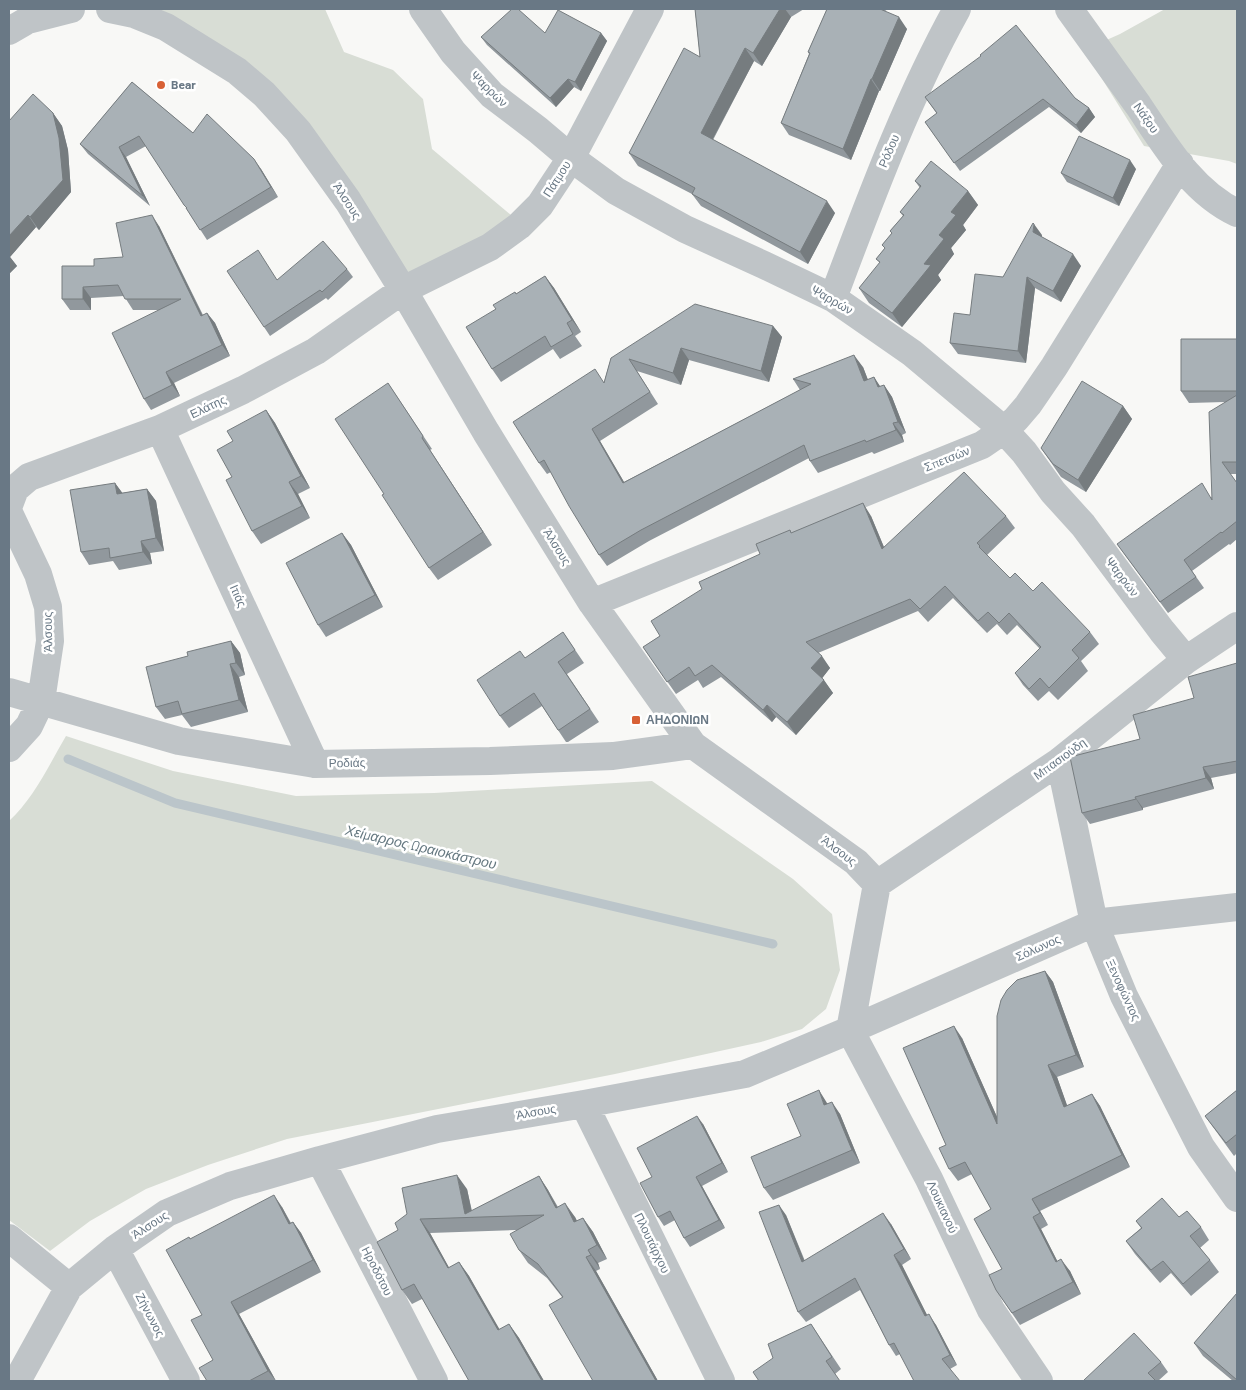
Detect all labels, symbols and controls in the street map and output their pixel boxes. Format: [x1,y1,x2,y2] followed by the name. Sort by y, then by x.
[468,67,511,110] street label: Ψαρρών
[171,77,196,91] place label: Bear
[155,79,167,91] marker: Bear
[1131,100,1162,136] street label: Νάξου
[875,132,901,169] street label: Ρόδου
[539,158,573,199] street label: Πάτμου
[330,180,365,222] street label: Άλσους
[809,282,856,317] street label: Ψαρρών
[187,392,228,421] street label: Ελάτης
[922,443,971,474] street label: Σπετσών
[540,526,575,568] street label: Άλσους
[1103,554,1142,599] street label: Ψαρρών
[227,582,250,610] street label: Ιτιάς
[40,612,55,652] street label: Άλσους
[646,712,709,726] place label: ΑΗΔΟΝΙΩΝ
[630,714,642,726] marker: ΑΗΔΟΝΙΩΝ
[1030,734,1089,783] street label: Μπασιούδη
[328,755,366,770] street label: Ροδιάς
[343,821,499,872] water label: Χείμαρρος Ωραιοκάστρου
[819,832,860,869] street label: Άλσους
[1013,931,1063,964] street label: Σόλωνος
[1103,957,1144,1023] street label: Ξενοφώντος
[515,1101,557,1122] street label: Άλσους
[925,1178,961,1235] street label: Λουκιανού
[129,1207,171,1242] street label: Άλσους
[631,1210,673,1275] street label: Πλουτάρχου
[359,1244,396,1298] street label: Ηροδότου
[133,1290,168,1340] street label: Ζήνωνος

